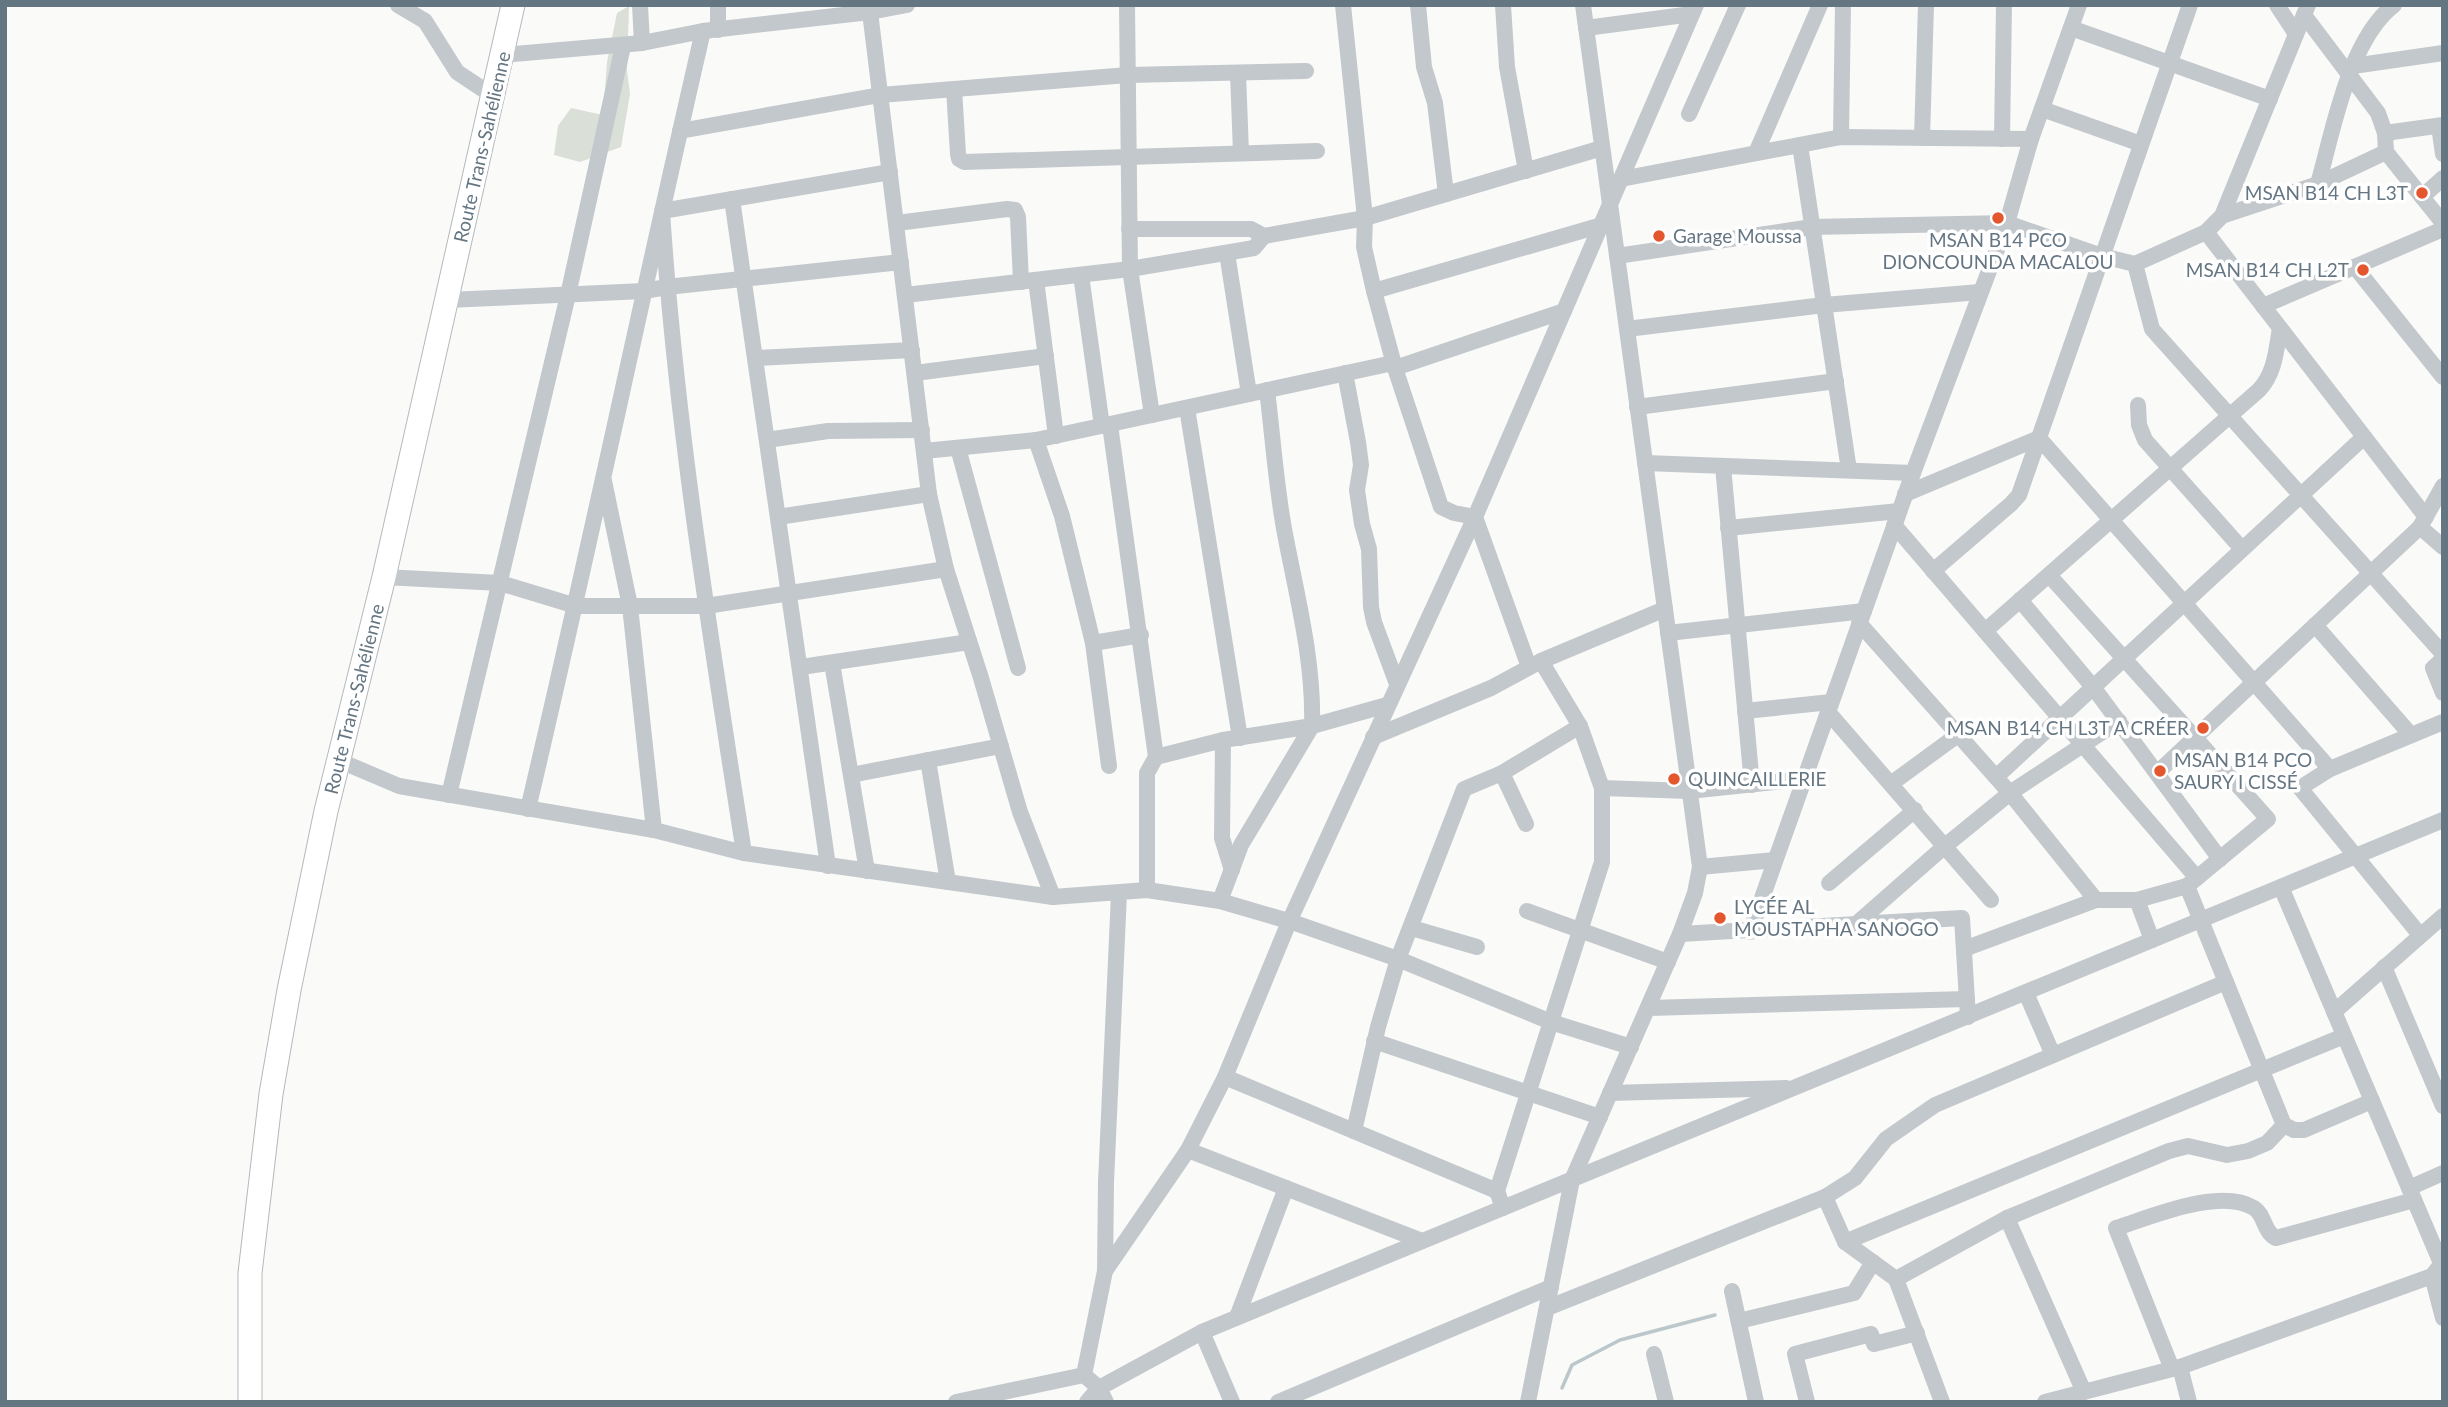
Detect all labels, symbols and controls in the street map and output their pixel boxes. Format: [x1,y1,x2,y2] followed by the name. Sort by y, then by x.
[448,49,515,245] street label: Route Trans-Sahélienne
[2245,181,2408,204] place label: MSAN B14 CH L3T
[2414,185,2430,201] marker: MSAN B14 CH L3T
[1990,210,2006,226] marker: MSAN B14 PCO DIONCOUNDA MACALOU
[1673,224,1802,247] place label: Garage Moussa
[1651,228,1667,244] marker: Garage Moussa
[1883,228,2113,273] place label: MSAN B14 PCO DIONCOUNDA MACALOU
[2186,258,2349,281] place label: MSAN B14 CH L2T
[2355,262,2371,278] marker: MSAN B14 CH L2T
[319,601,388,797] street label: Route Trans-Sahélienne
[1947,716,2189,739] place label: MSAN B14 CH L3T A CRÉER
[2195,720,2211,736] marker: MSAN B14 CH L3T A CRÉER
[2174,748,2312,793] place label: MSAN B14 PCO SAURY I CISSÉ
[2152,763,2168,779] marker: MSAN B14 PCO SAURY I CISSÉ
[1688,767,1827,790] place label: QUINCAILLERIE
[1666,771,1682,787] marker: QUINCAILLERIE
[1734,895,1939,940] place label: LYCÉE AL MOUSTAPHA SANOGO
[1712,910,1728,926] marker: LYCÉE AL MOUSTAPHA SANOGO

